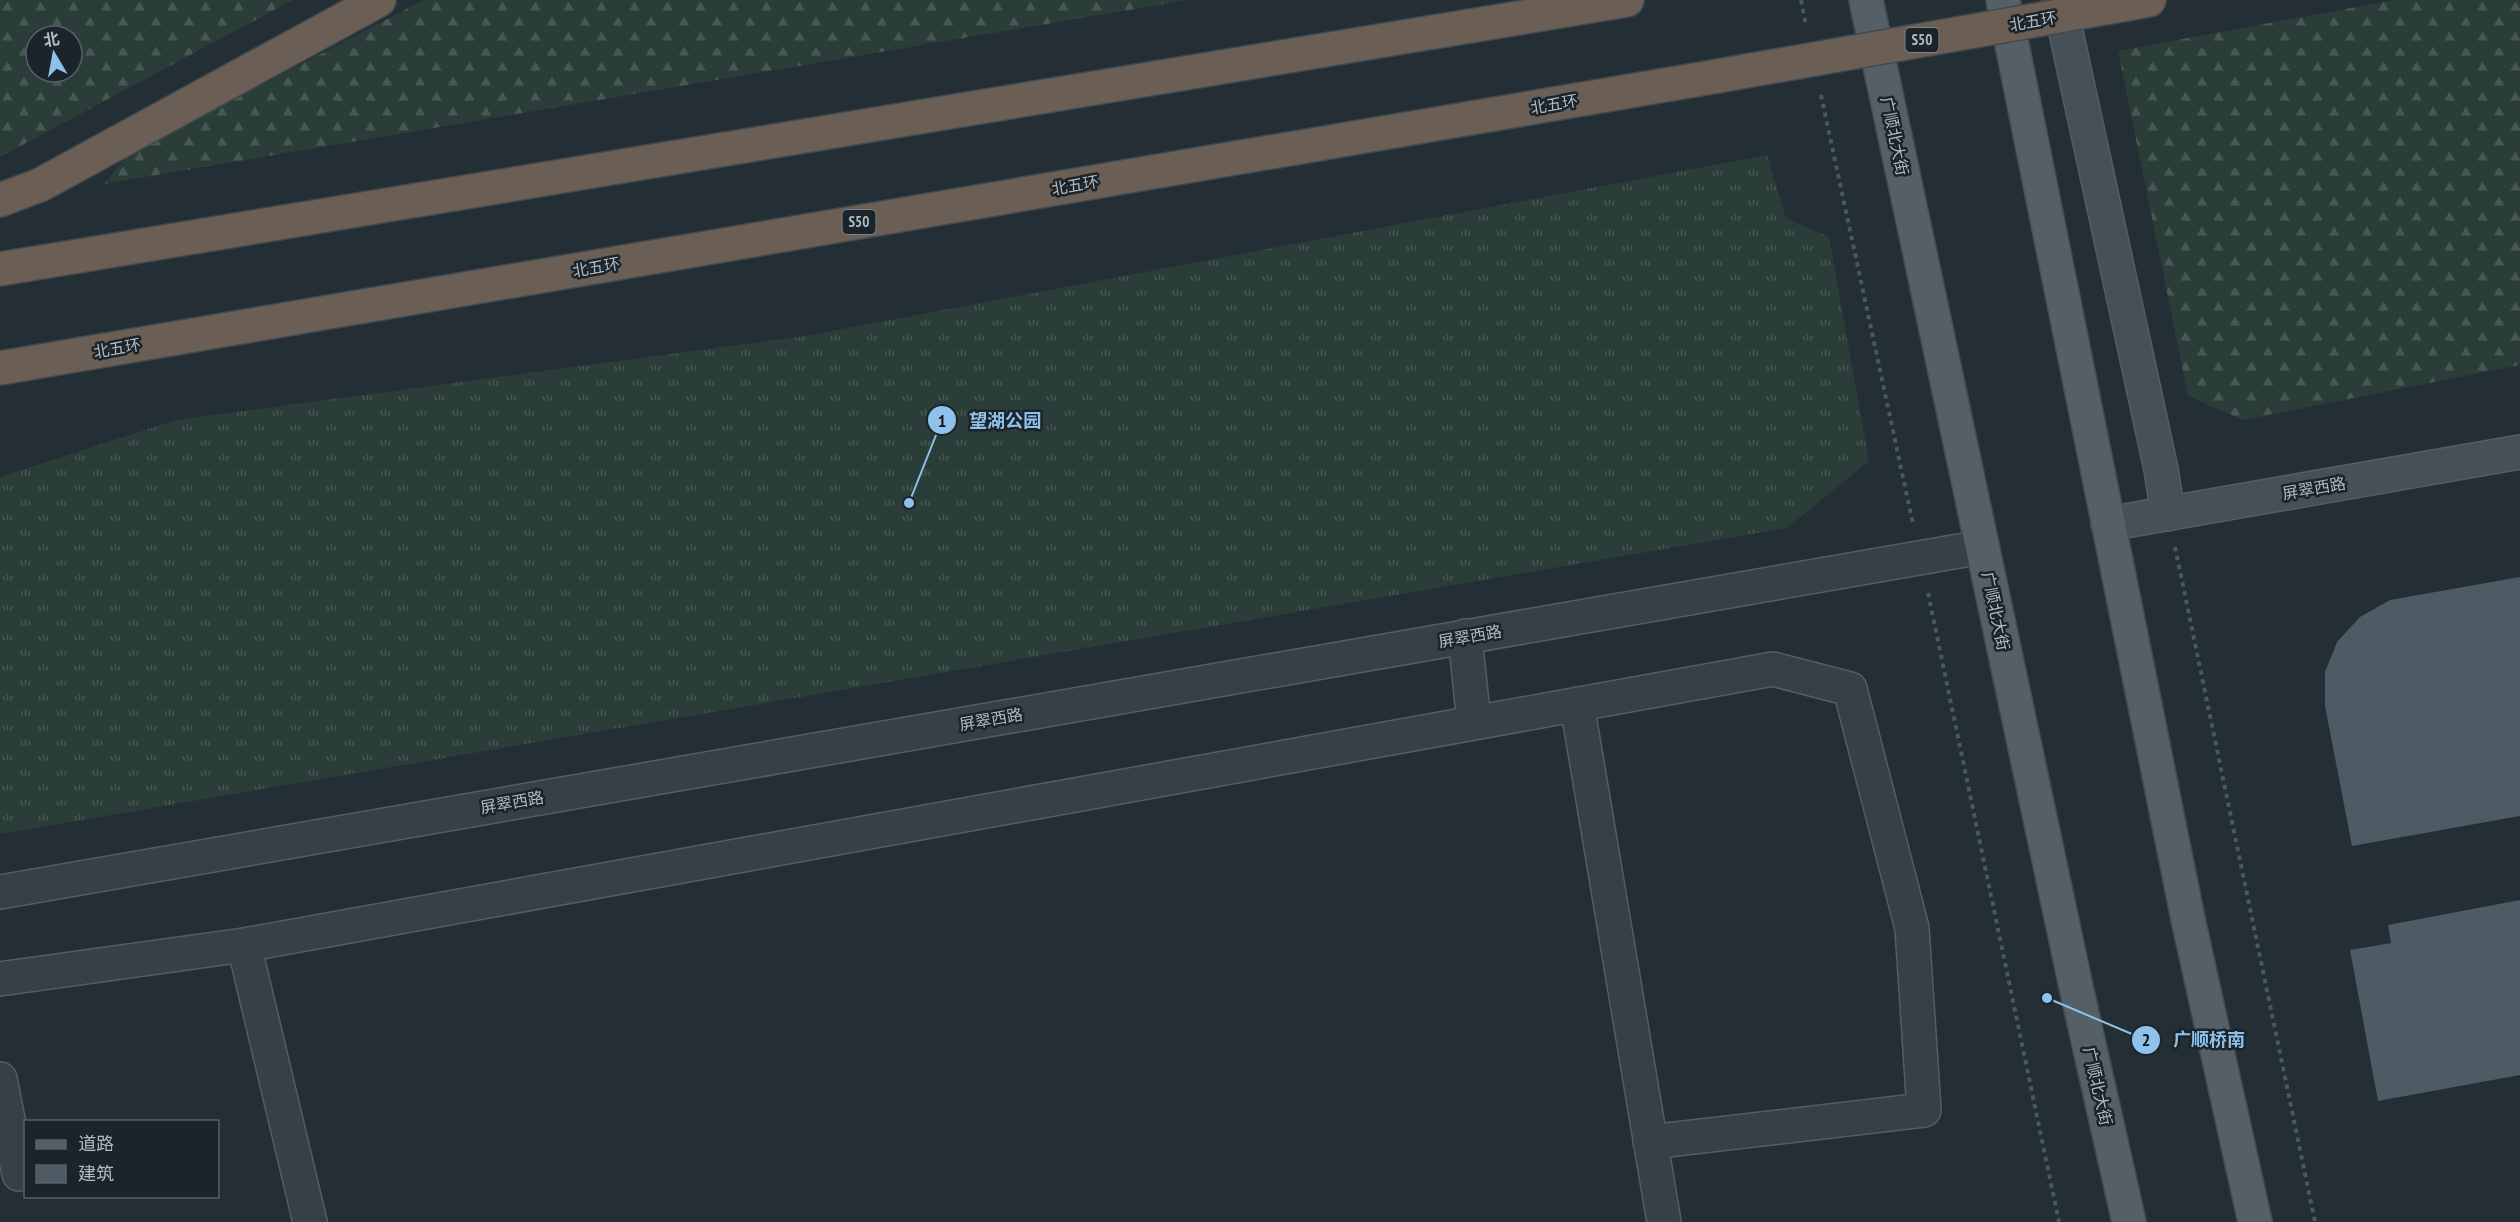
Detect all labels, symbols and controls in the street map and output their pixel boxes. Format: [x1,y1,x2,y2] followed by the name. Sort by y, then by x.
[2008,7,2058,35] street label: 北五环
[24,24,84,84] north arrow
[42,28,61,50] text: 北
[1906,28,1938,52] road number: S50
[1529,90,1579,118] street label: 北五环
[1877,95,1913,177] street label: 广顺北大街
[1050,171,1100,199] street label: 北五环
[842,210,876,234] road number: S50
[571,253,621,281] street label: 北五环
[92,334,142,362] street label: 北五环
[927,402,1053,438] callout: 望湖公园
[938,409,946,432] text: 1
[969,409,1041,432] text: 望湖公园
[2281,473,2347,503] street label: 屏翠西路
[1978,570,2014,652] street label: 广顺北大街
[1437,621,1503,651] street label: 屏翠西路
[958,704,1024,734] street label: 屏翠西路
[479,787,545,817] street label: 屏翠西路
[2131,1022,2257,1058] callout: 广顺桥南
[2142,1028,2150,1051] text: 2
[2173,1028,2245,1051] text: 广顺桥南
[2079,1045,2117,1127] street label: 广顺北大街
[24,1120,219,1198] legend
[78,1132,114,1155] text: 道路
[78,1162,114,1185] text: 建筑

